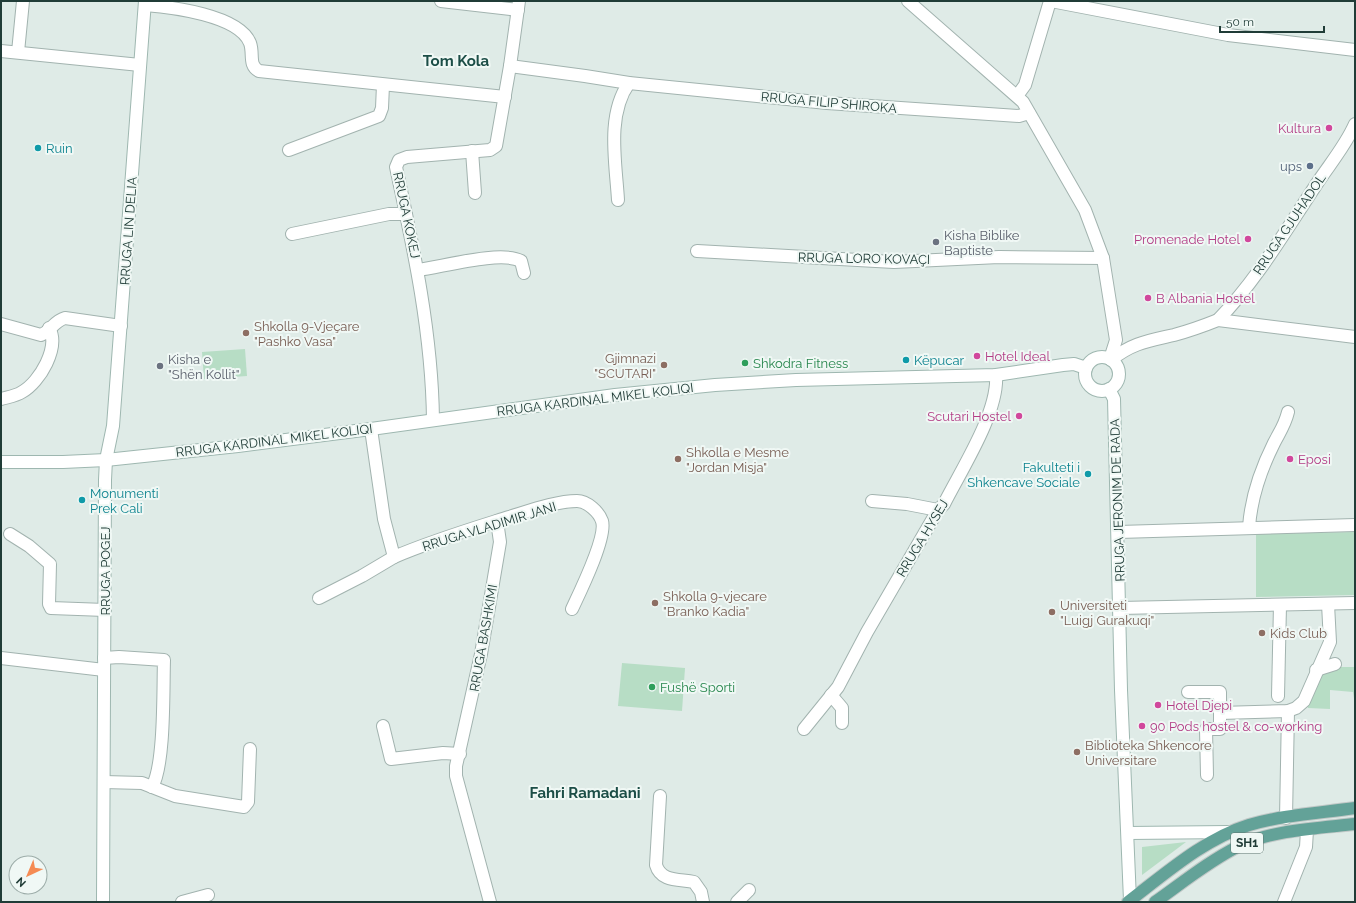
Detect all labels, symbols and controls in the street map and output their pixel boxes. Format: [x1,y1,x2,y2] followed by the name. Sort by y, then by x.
[1220,8,1324,34] scale bar
[1226,15,1254,29] text: 50 m
[423,52,490,70] district label: Tom Kola
[760,89,898,116] street label: RRUGA FILIP SHIROKA
[1278,121,1321,136] place label: Kultura
[1324,123,1334,133] marker: Kultura
[46,141,73,156] place label: Ruin
[33,143,43,153] marker: Ruin
[1280,159,1302,174] place label: ups
[1305,161,1315,171] marker: ups
[390,171,423,260] street label: RRUGA KOKEJ
[1250,171,1329,277] street label: RRUGA GJUHADOL
[117,176,140,286] street label: RRUGA LIN DELIA
[944,228,1020,258] place label: Kisha Biblike Baptiste
[1134,232,1240,247] place label: Promenade Hotel
[1243,234,1253,244] marker: Promenade Hotel
[931,237,941,247] marker: Kisha Biblike Baptiste
[798,250,930,267] street label: RRUGA LORO KOVAÇI
[1156,291,1255,306] place label: B Albania Hostel
[1143,293,1153,303] marker: B Albania Hostel
[254,319,360,349] place label: Shkolla 9-Vjeçare "Pashko Vasa"
[241,328,251,338] marker: Shkolla 9-Vjeçare "Pashko Vasa"
[985,349,1050,364] place label: Hotel Ideal
[594,351,656,381] place label: Gjimnazi "SCUTARI"
[972,351,982,361] marker: Hotel Ideal
[168,352,240,382] place label: Kisha e "Shën Kollit"
[914,353,965,368] place label: Këpucar
[901,355,911,365] marker: Këpucar
[753,356,848,371] place label: Shkodra Fitness
[740,358,750,368] marker: Shkodra Fitness
[659,360,669,370] marker: Gjimnazi "SCUTARI"
[155,361,165,371] marker: Kisha e "Shën Kollit"
[496,380,694,419] street label: RRUGA KARDINAL MIKEL KOLIQI
[927,409,1011,424] place label: Scutari Hostel
[1014,411,1024,421] marker: Scutari Hostel
[1107,418,1128,582] street label: RRUGA JERONIM DE RADA
[175,421,373,460] street label: RRUGA KARDINAL MIKEL KOLIQI
[686,445,789,475] place label: Shkolla e Mesme "Jordan Misja"
[1298,452,1331,467] place label: Eposi
[673,454,683,464] marker: Shkolla e Mesme "Jordan Misja"
[1285,454,1295,464] marker: Eposi
[967,460,1080,490] place label: Fakulteti i Shkencave Sociale
[1083,469,1093,479] marker: Fakulteti i Shkencave Sociale
[90,486,159,516] place label: Monumenti Prek Cali
[77,495,87,505] marker: Monumenti Prek Cali
[893,497,951,580] street label: RRUGA HYSEJ
[420,499,558,554] street label: RRUGA VLADIMIR JANI
[98,526,113,616] street label: RRUGA POGEJ
[467,583,500,693] street label: RRUGA BASHKIMI
[663,589,767,619] place label: Shkolla 9-vjecare "Branko Kadia"
[650,598,660,608] marker: Shkolla 9-vjecare "Branko Kadia"
[1060,598,1154,628] place label: Universiteti "Luigj Gurakuqi"
[1047,607,1057,617] marker: Universiteti "Luigj Gurakuqi"
[1270,626,1327,641] place label: Kids Club
[1257,628,1267,638] marker: Kids Club
[660,680,735,695] place label: Fushë Sporti
[647,682,657,692] marker: Fushë Sporti
[1166,698,1232,713] place label: Hotel Djepi
[1153,700,1163,710] marker: Hotel Djepi
[1150,719,1322,734] place label: 90 Pods hostel & co-working
[1137,721,1147,731] marker: 90 Pods hostel & co-working
[1085,738,1212,768] place label: Biblioteka Shkencore Universitare
[1072,747,1082,757] marker: Biblioteka Shkencore Universitare
[529,784,641,802] district label: Fahri Ramadani
[1231,833,1263,853] road number: SH1
[8,855,48,895] north arrow
[14,874,29,889] text: N

